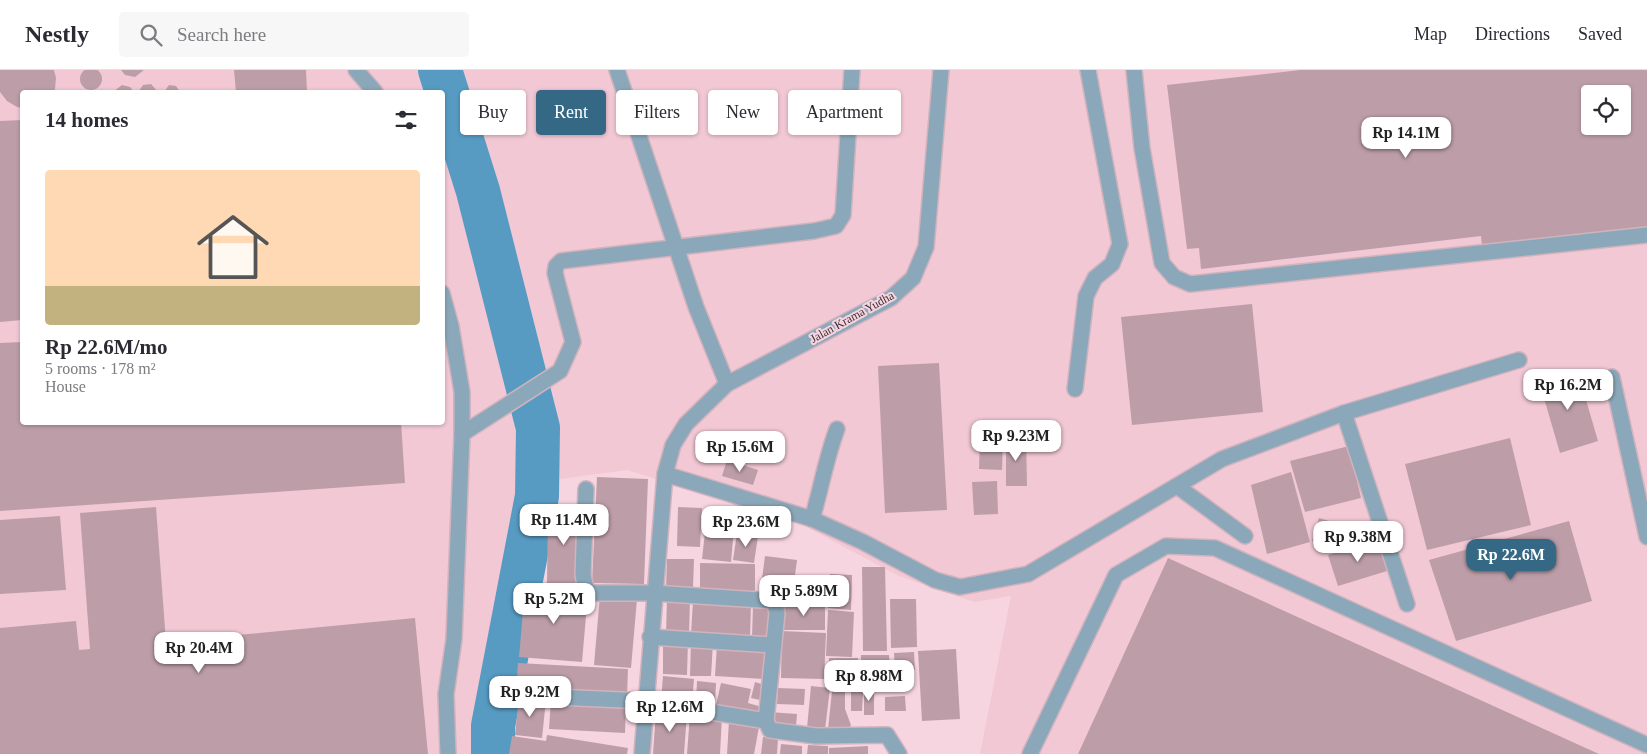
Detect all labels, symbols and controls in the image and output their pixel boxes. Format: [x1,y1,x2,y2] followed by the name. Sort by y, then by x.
[119,12,469,57] search box
[25,21,89,47] text: Nestly
[137,21,165,49] icon: search
[177,24,266,45] text: Search here
[1414,24,1447,44] text: Map
[1475,24,1550,44] text: Directions
[1578,24,1622,44] text: Saved
[1581,85,1631,135] map controls
[1581,85,1631,135] button: locate
[460,90,526,135] chip: Buy
[536,90,606,135] chip: Rent
[616,90,698,135] chip: Filters
[708,90,778,135] chip: New
[788,90,901,135] chip: Apartment
[392,106,420,134] icon: filters
[45,108,128,132] text: 14 homes
[1354,116,1458,159] pin: Rp 14.1M
[1372,124,1440,141] text: Rp 14.1M
[188,202,278,292] icon: home
[808,288,897,346] street label: Jalan Krama Yudha
[45,335,168,359] text: Rp 22.6M/mo
[45,360,156,377] text: 5 rooms · 178 m²
[1516,368,1620,411] pin: Rp 16.2M
[1534,376,1602,393] text: Rp 16.2M
[45,378,86,395] text: House
[964,420,1068,462] pin: Rp 9.23M
[982,427,1050,444] text: Rp 9.23M
[688,430,792,473] pin: Rp 15.6M
[706,438,774,455] text: Rp 15.6M
[512,504,616,546] pin: Rp 11.4M
[694,506,798,548] pin: Rp 23.6M
[531,511,597,528] text: Rp 11.4M
[712,513,780,530] text: Rp 23.6M
[1306,520,1410,563] pin: Rp 9.38M
[1324,528,1392,545] text: Rp 9.38M
[1459,538,1563,581] pin: Rp 22.6M
[1477,546,1545,563] text: Rp 22.6M
[752,574,856,617] pin: Rp 5.89M
[508,582,600,625] pin: Rp 5.2M
[770,582,838,599] text: Rp 5.89M
[524,590,584,607] text: Rp 5.2M
[147,632,251,674] pin: Rp 20.4M
[165,639,233,656] text: Rp 20.4M
[817,660,921,702] pin: Rp 8.98M
[835,667,903,684] text: Rp 8.98M
[484,676,576,718] pin: Rp 9.2M
[500,683,560,700] text: Rp 9.2M
[618,690,722,733] pin: Rp 12.6M
[636,698,704,715] text: Rp 12.6M

